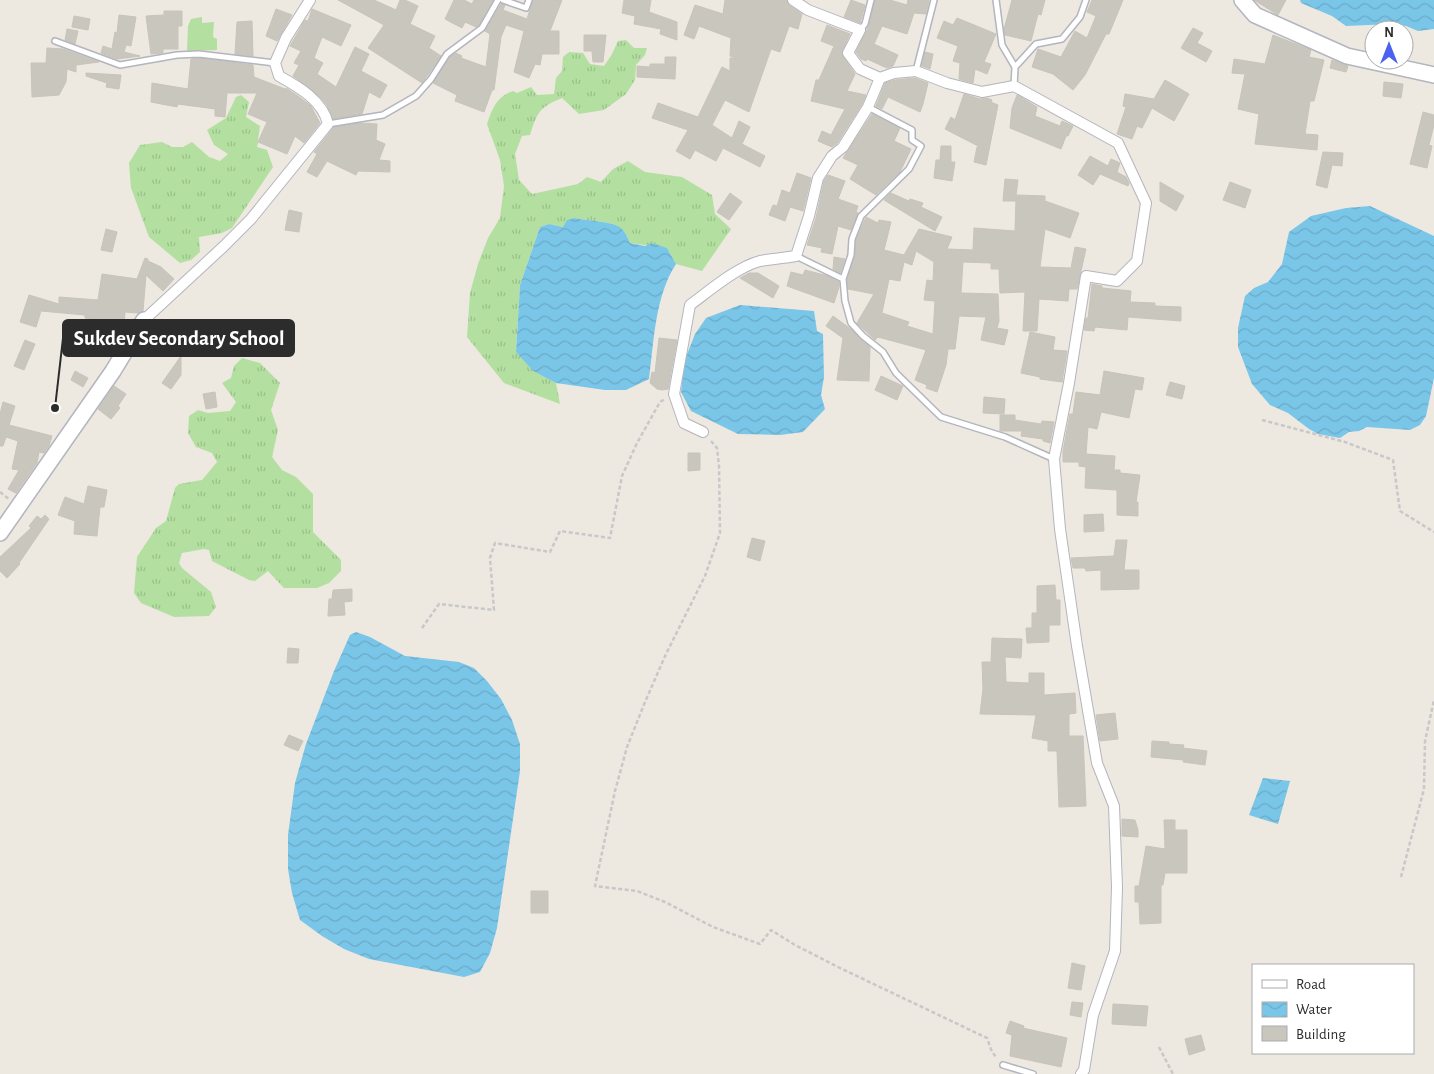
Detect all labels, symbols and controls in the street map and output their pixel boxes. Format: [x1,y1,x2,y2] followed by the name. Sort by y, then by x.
[1364,20,1414,70] north arrow
[1384,26,1394,40] text: N
[63,320,294,356] callout: Sukdev Secondary School
[73,328,285,349] text: Sukdev Secondary School
[1252,964,1414,1054] legend
[1296,977,1326,992] text: Road
[1296,1002,1332,1017] text: Water
[1296,1027,1346,1042] text: Building

